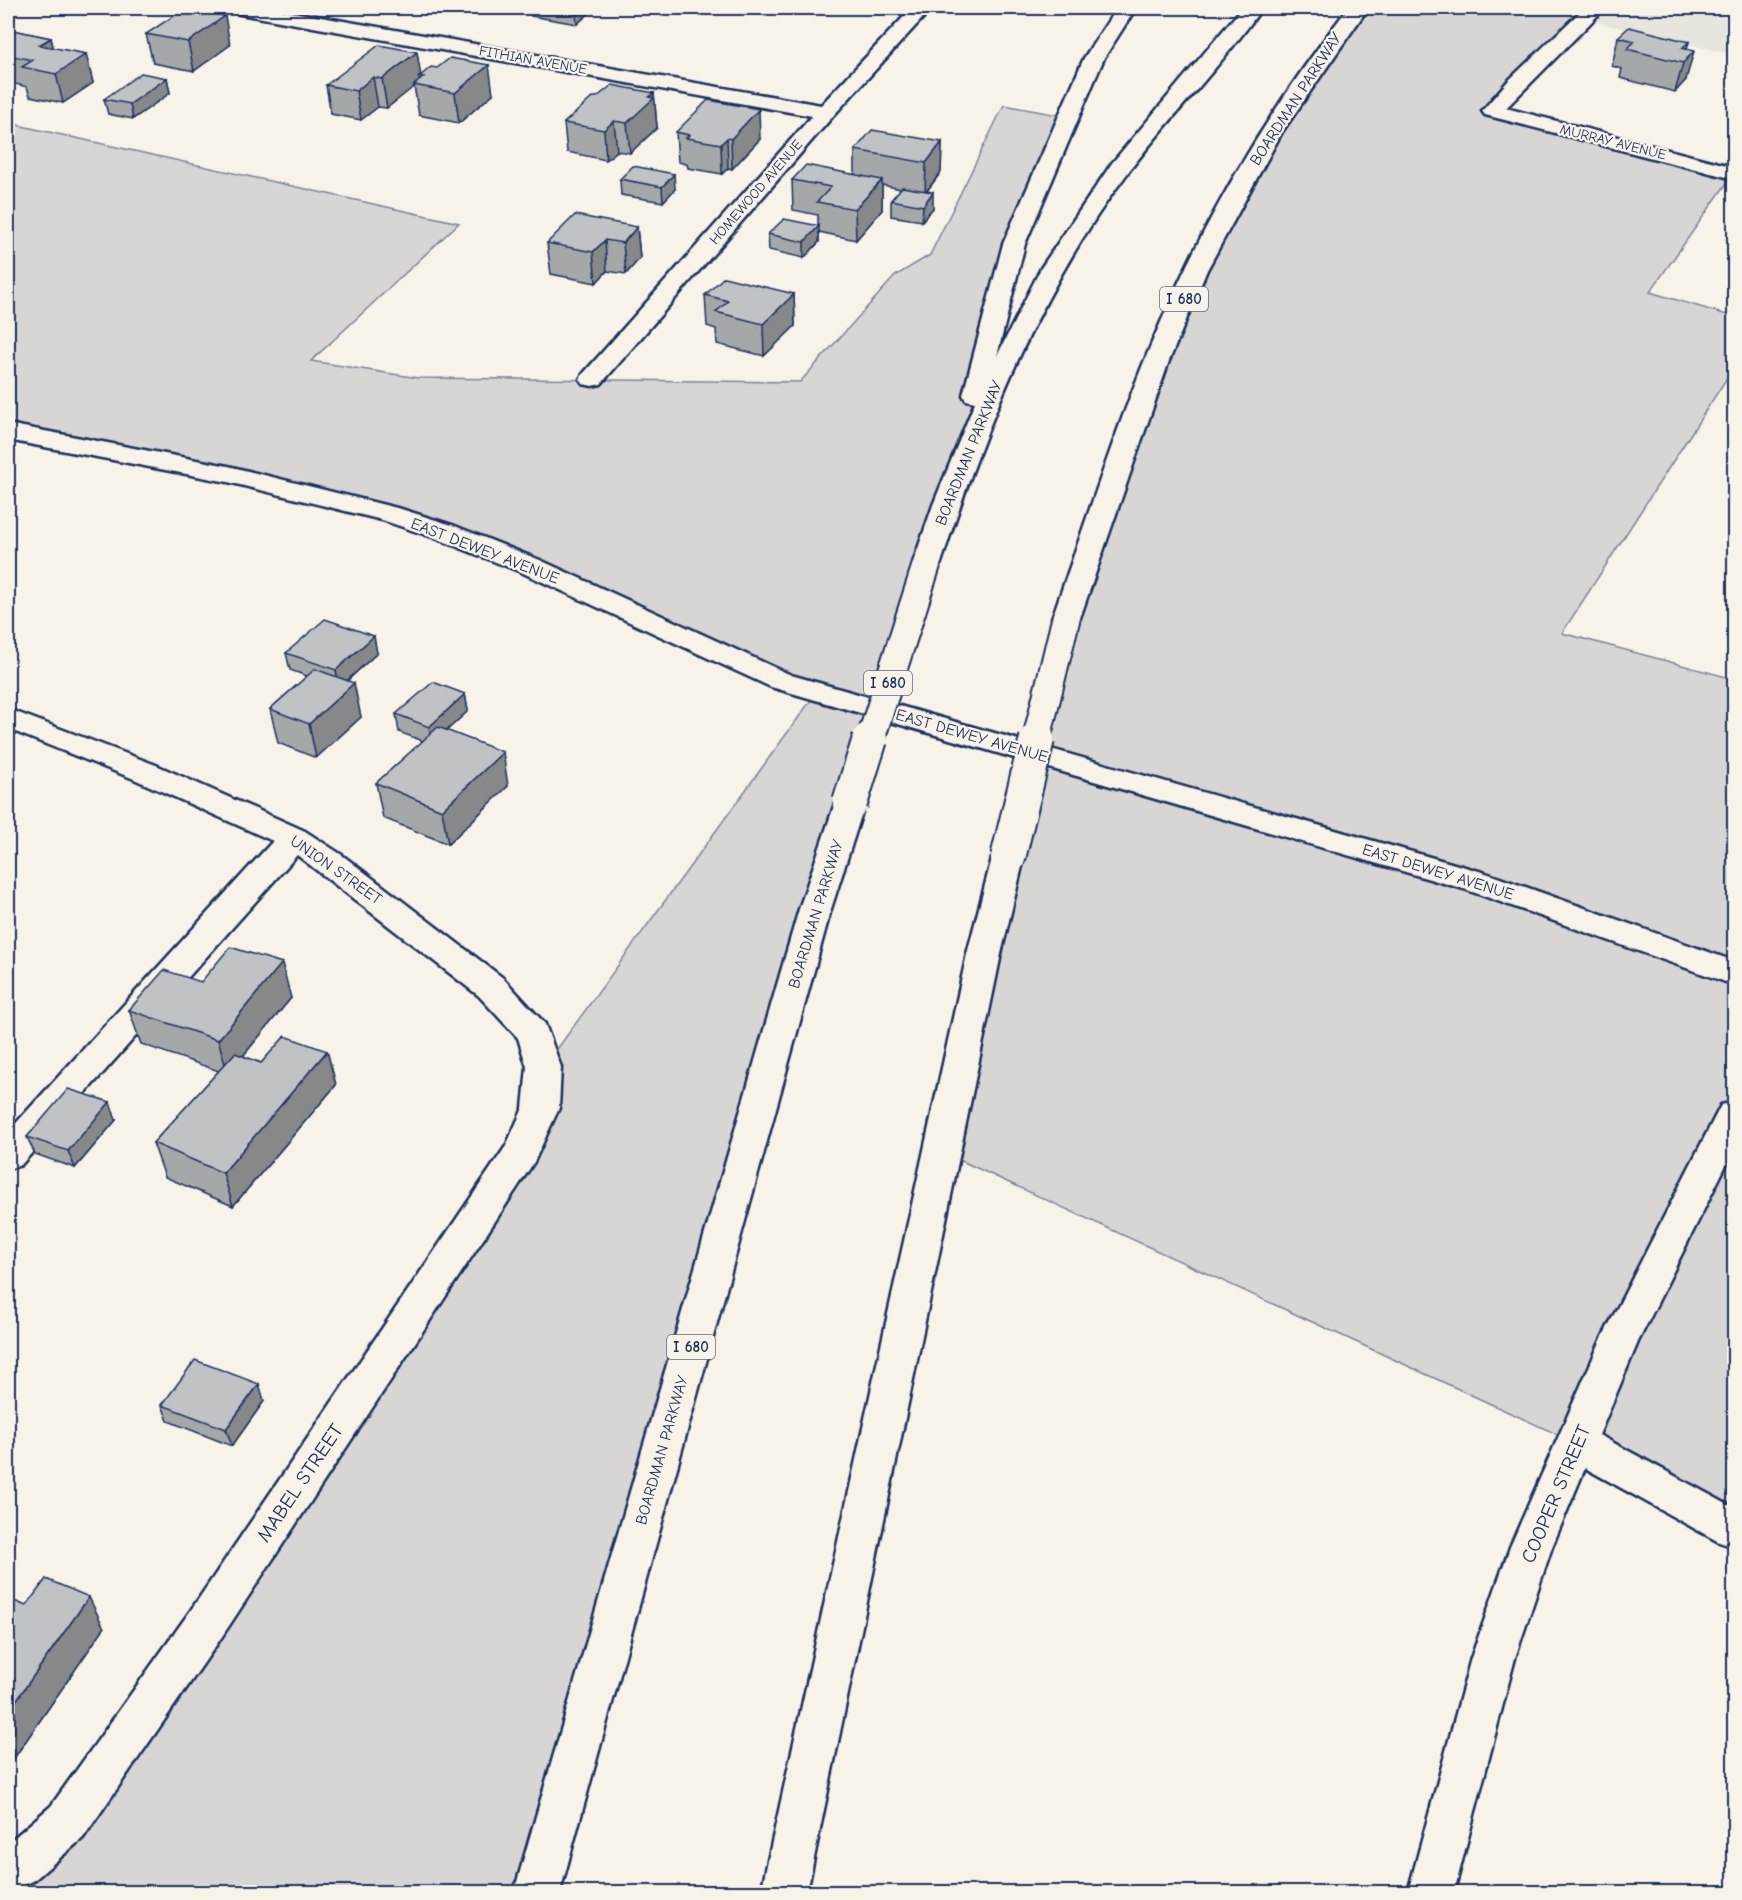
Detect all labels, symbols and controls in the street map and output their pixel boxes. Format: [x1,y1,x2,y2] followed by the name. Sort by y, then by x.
[1246,29,1346,169] street label: BOARDMAN PARKWAY
[478,42,588,78] street label: FITHIAN AVENUE
[1558,121,1668,163] street label: MURRAY AVENUE
[706,136,806,248] street label: HOMEWOOD AVENUE
[1160,287,1208,311] road number: I 680
[932,378,1006,528] street label: BOARDMAN PARKWAY
[408,514,562,588] street label: EAST DEWEY AVENUE
[864,671,912,695] road number: I 680
[894,706,1051,766] street label: EAST DEWEY AVENUE
[287,832,386,909] street label: UNION STREET
[785,837,847,991] street label: BOARDMAN PARKWAY
[1360,840,1516,904] street label: EAST DEWEY AVENUE
[667,1335,715,1359] road number: I 680
[632,1373,692,1527] street label: BOARDMAN PARKWAY
[252,1419,348,1546] street label: MABEL STREET
[1517,1421,1596,1567] street label: COOPER STREET

